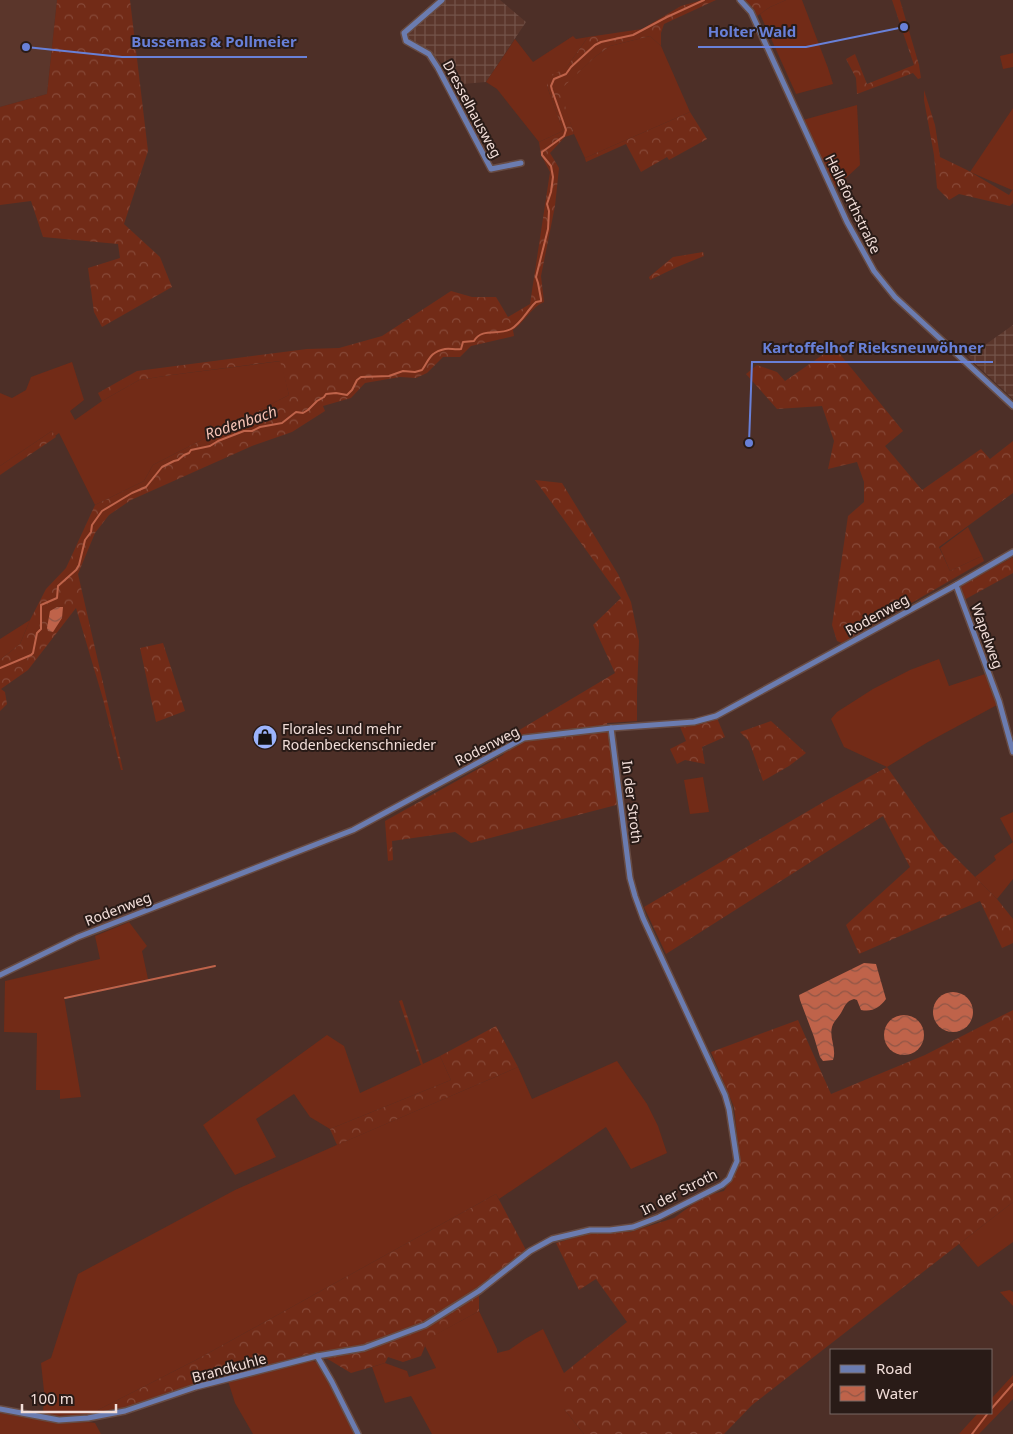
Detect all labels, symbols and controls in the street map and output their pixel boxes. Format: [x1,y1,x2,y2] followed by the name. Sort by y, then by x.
[698,17,806,47] callout: Holter Wald
[708,21,796,41] text: Holter Wald
[122,27,307,57] callout: Bussemas & Pollmeier
[131,31,297,51] text: Bussemas & Pollmeier
[439,57,506,161] street label: Dresselhausweg
[821,151,886,257] street label: Helleforthstraße
[752,332,993,362] callout: Kartoffelhof Rieksneuwöhner
[762,337,984,357] text: Kartoffelhof Rieksneuwöhner
[202,400,279,444] water label: Rodenbach
[842,589,912,640] street label: Rodenweg
[967,601,1008,671] street label: Wapelweg
[282,719,436,754] place label: Florales und mehr Rodenbeckenschnieder
[451,721,522,770] street label: Rodenweg
[252,724,278,750] shop icon: Florales und mehr Rodenbeckenschnieder
[618,759,647,844] street label: In der Stroth
[82,887,154,930] street label: Rodenweg
[637,1164,720,1219] street label: In der Stroth
[190,1348,268,1387] street label: Brandkuhle
[830,1349,993,1414] legend
[876,1358,912,1378] text: Road
[22,1382,116,1414] scale bar
[876,1383,918,1403] text: Water
[30,1388,74,1408] text: 100 m

